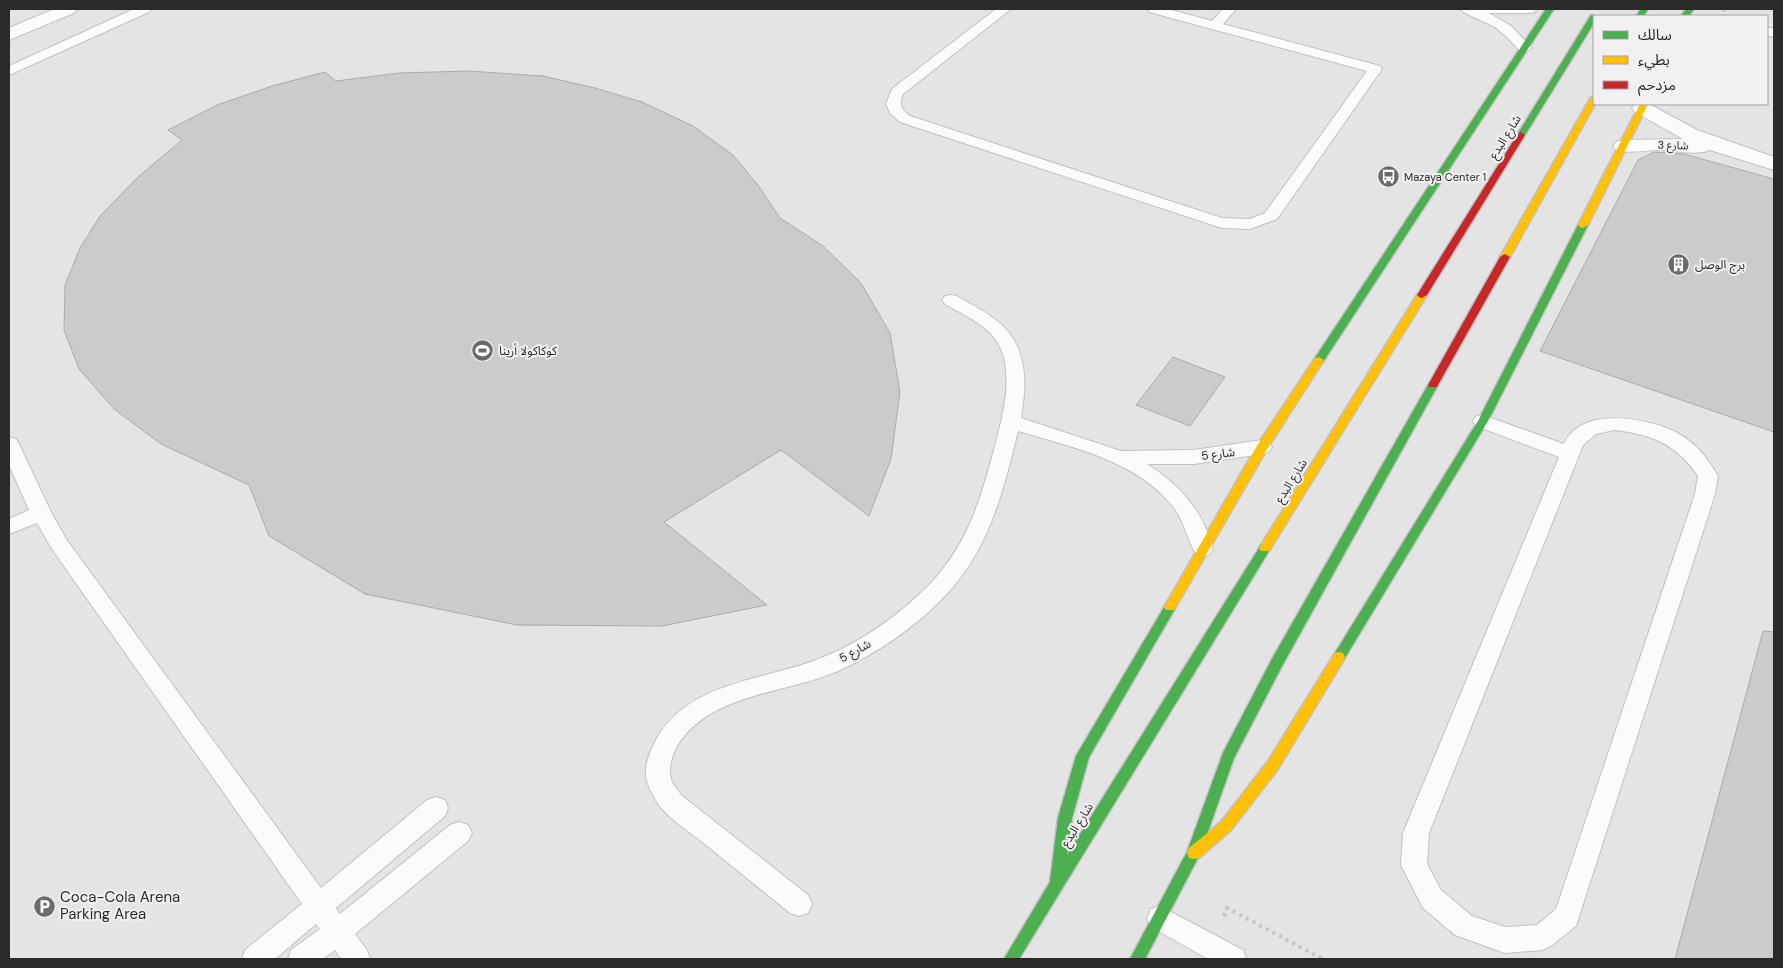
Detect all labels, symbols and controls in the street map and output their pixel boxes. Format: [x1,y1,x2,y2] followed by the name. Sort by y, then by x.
[1593,15,1768,105] legend
[1638,25,1672,45] text: سالك
[1638,50,1670,71] text: بطيء
[1638,75,1676,96] text: مزدحم
[1485,112,1526,163] street label: شارع البدع
[1657,137,1689,154] street label: شارع 3
[1376,165,1400,189] bus stop icon: Mazaya Center 1
[1404,170,1486,184] place label: Mazaya Center 1
[1667,253,1691,277] building icon: برج الوصل
[1695,257,1745,274] place label: برج الوصل
[471,339,495,363] sports icon: كوكاكولا أرينا
[499,343,558,359] place label: كوكاكولا أرينا
[1200,444,1236,465] street label: شارع 5
[1271,456,1312,507] street label: شارع البدع
[836,636,874,667] street label: شارع 5
[1057,800,1098,851] street label: شارع البدع
[60,887,180,924] place label: Coca-Cola Arena Parking Area
[32,894,56,918] parking icon: Coca-Cola Arena Parking Area

